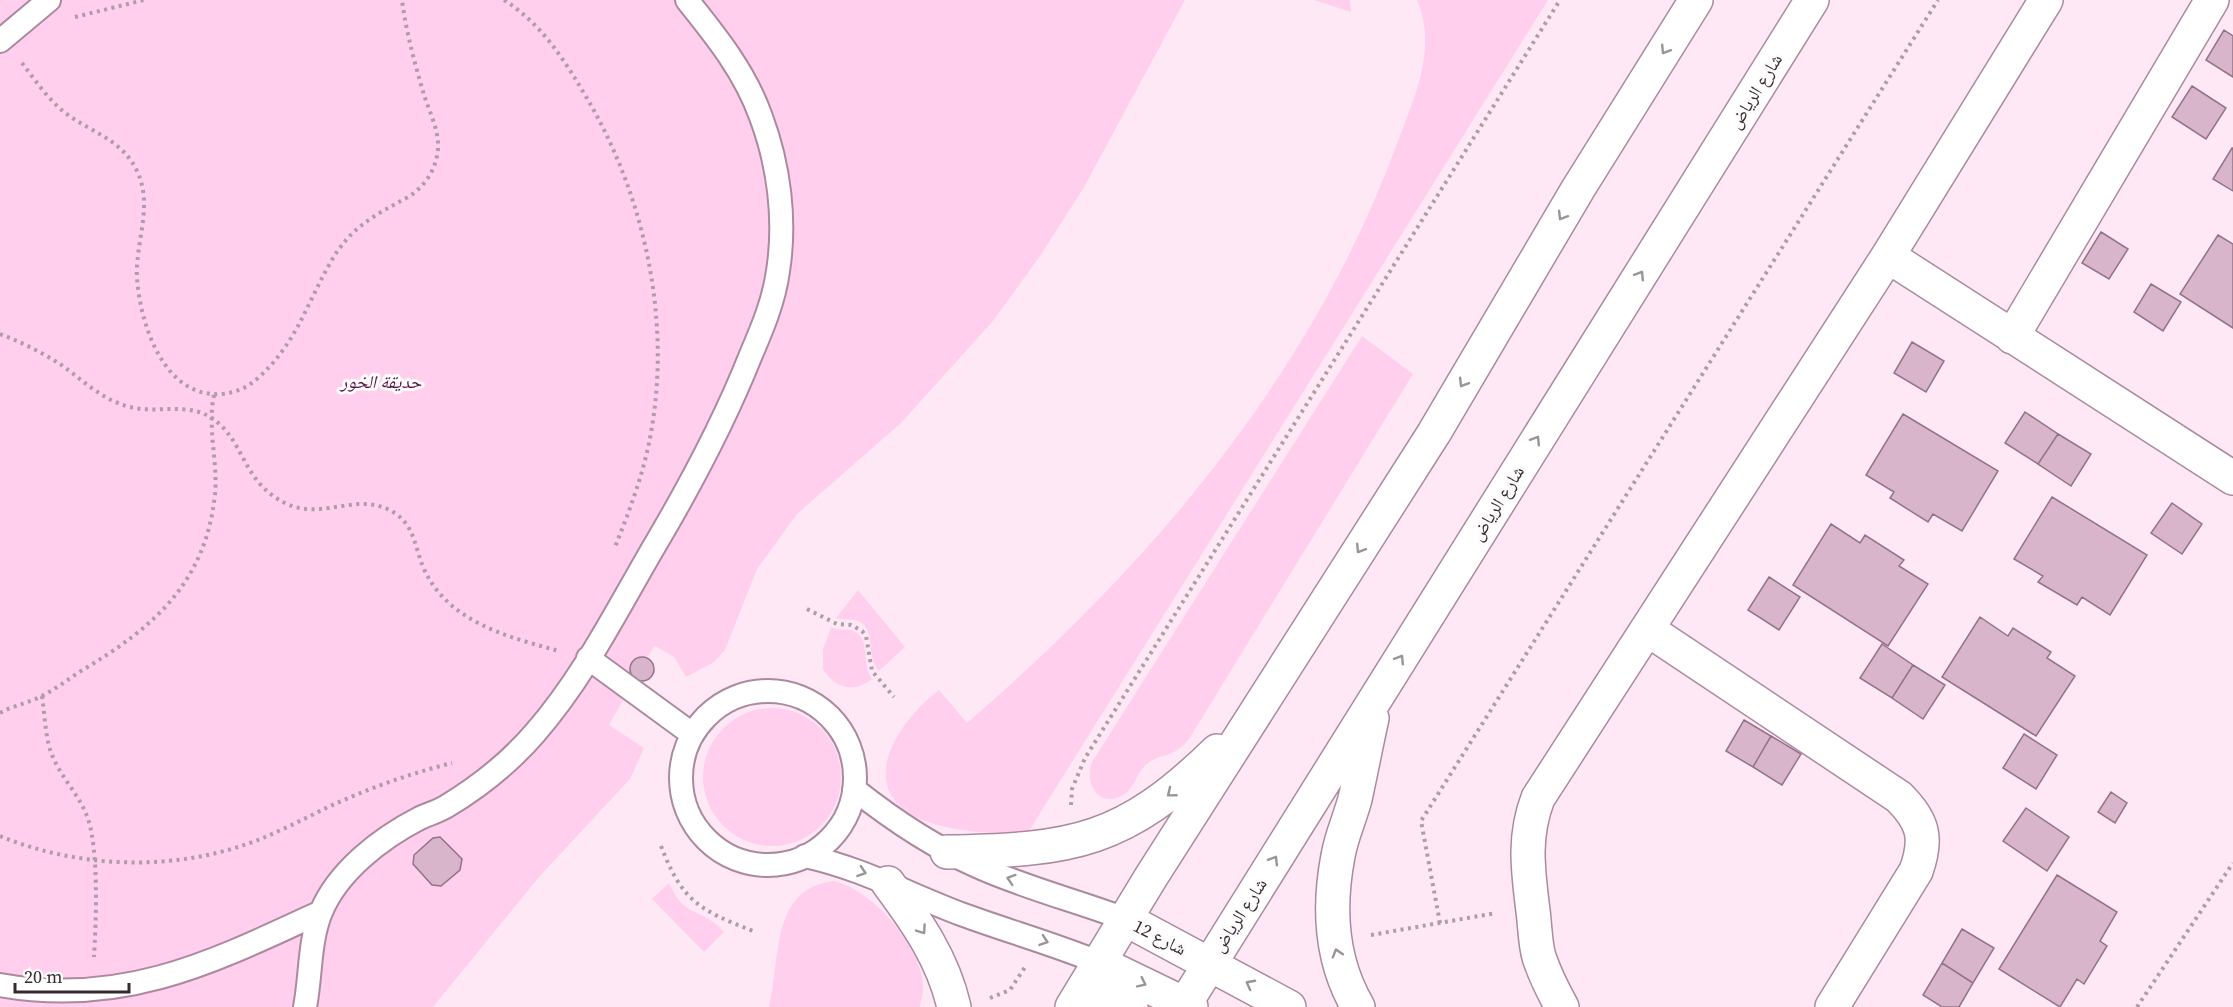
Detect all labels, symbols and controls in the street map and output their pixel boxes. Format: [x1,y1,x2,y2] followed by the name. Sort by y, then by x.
[1661,43,1672,54] one-way arrow
[1722,49,1788,133] street label: شارع الرياض
[1558,209,1570,220] one-way arrow
[1633,271,1644,282] one-way arrow
[339,369,422,394] park label: حديقة الخور
[1459,377,1470,387] one-way arrow
[1529,436,1541,446] one-way arrow
[1464,461,1530,545] street label: شارع الرياض
[1356,543,1368,553] one-way arrow
[1392,655,1404,665] one-way arrow
[1167,786,1178,797] one-way arrow
[1267,856,1279,866] one-way arrow
[856,864,867,877] one-way arrow
[1206,873,1272,957] street label: شارع الرياض
[1006,874,1017,886] one-way arrow
[1129,913,1191,961] street label: شارع 12
[915,924,926,935] one-way arrow
[1038,933,1049,946] one-way arrow
[1332,948,1344,959] one-way arrow
[15,956,129,994] scale bar
[24,964,62,989] text: 20 m
[1136,976,1147,988] one-way arrow
[1245,979,1256,991] one-way arrow

